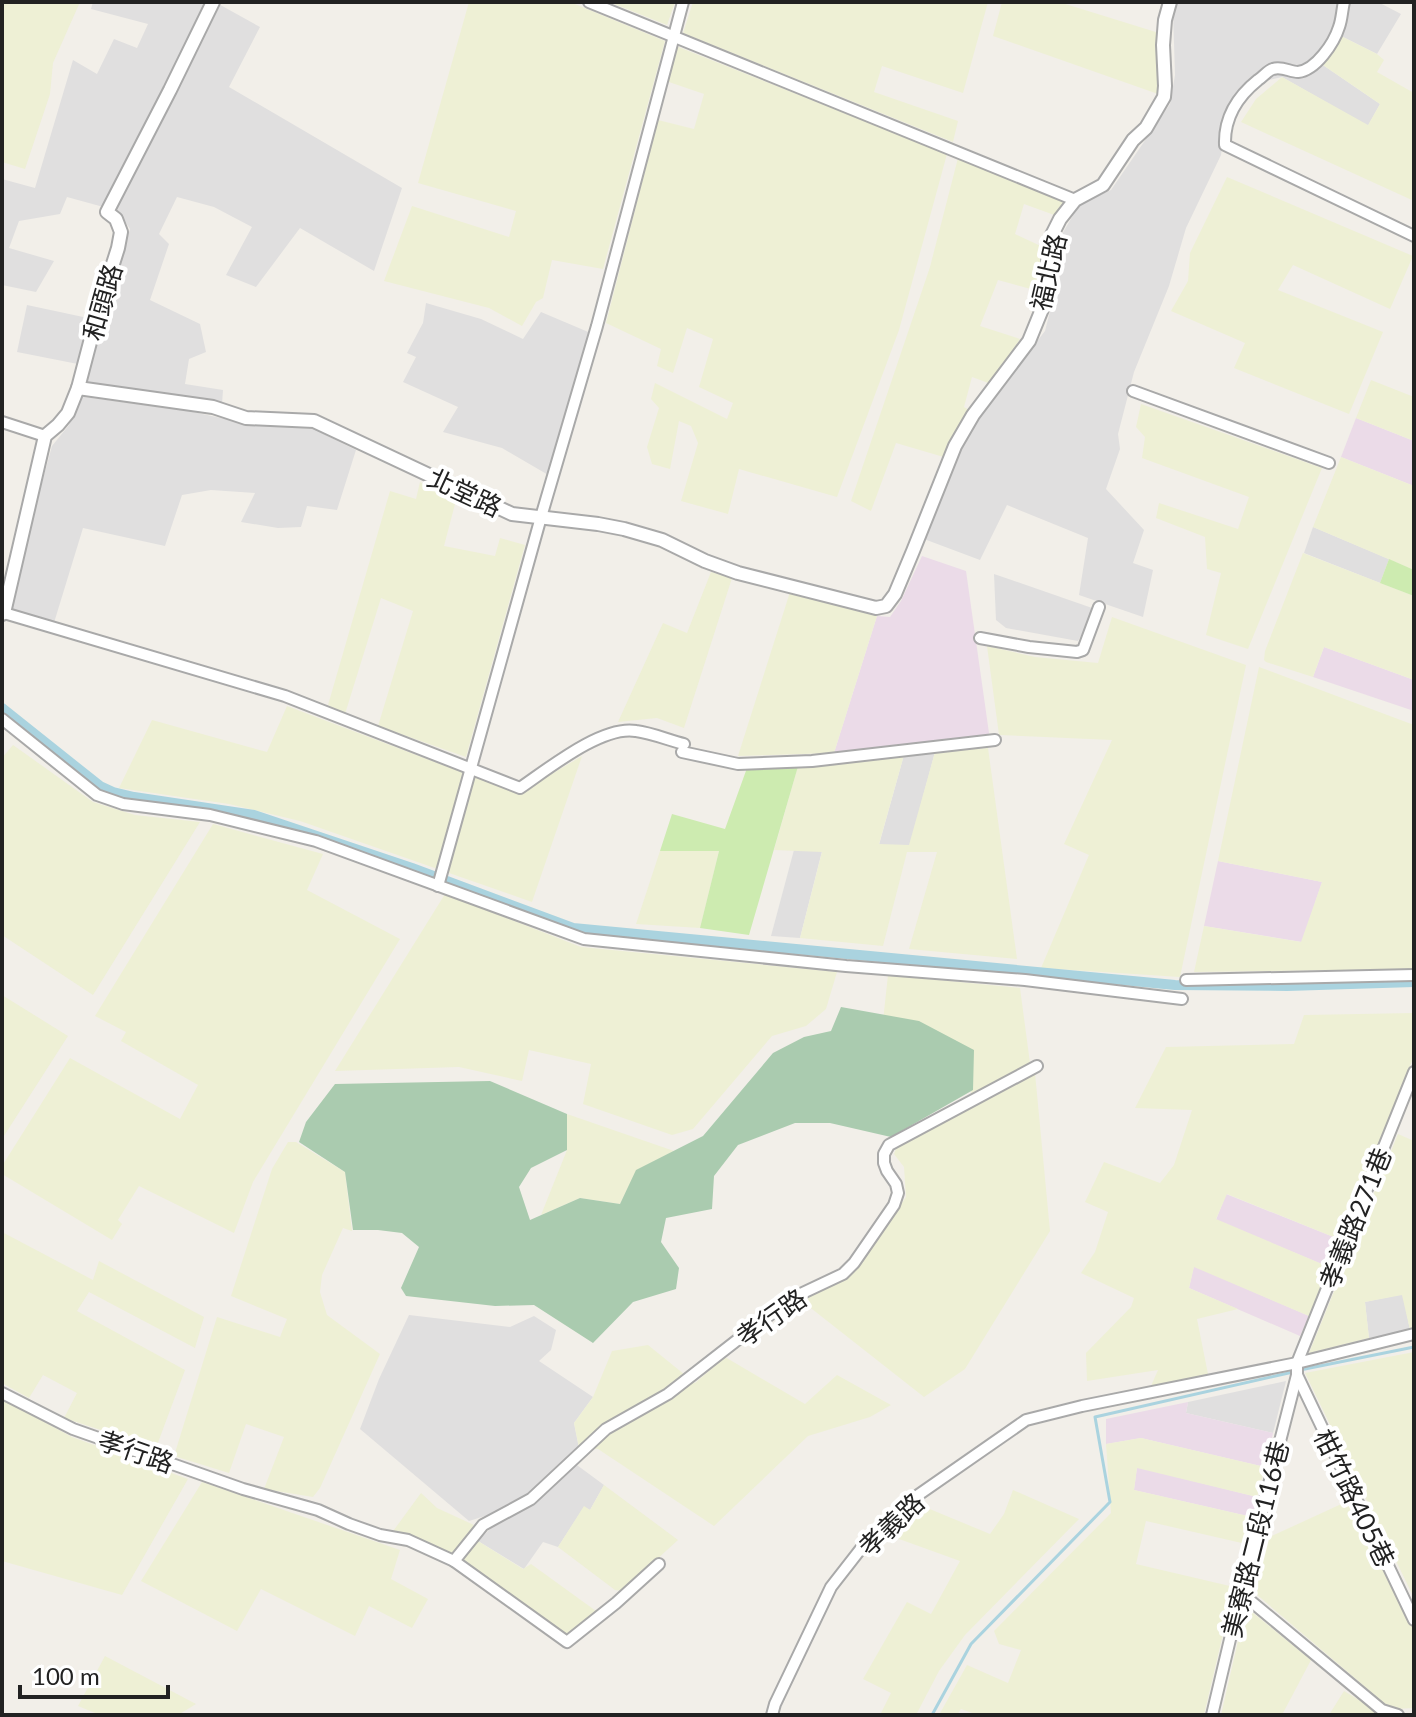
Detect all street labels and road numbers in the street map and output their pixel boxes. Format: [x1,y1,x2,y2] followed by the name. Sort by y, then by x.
[1024,230,1072,314] street label: 福北路
[76,260,128,344] street label: 和頭路
[423,461,507,523] street label: 北堂路
[1312,1143,1398,1293] street label: 孝義路271巷
[730,1282,812,1352] street label: 孝行路
[94,1423,178,1479] street label: 孝行路
[1308,1424,1402,1572] street label: 柑竹路405巷
[1215,1437,1295,1641] street label: 美寮路二段116巷
[852,1486,930,1562] street label: 孝義路

